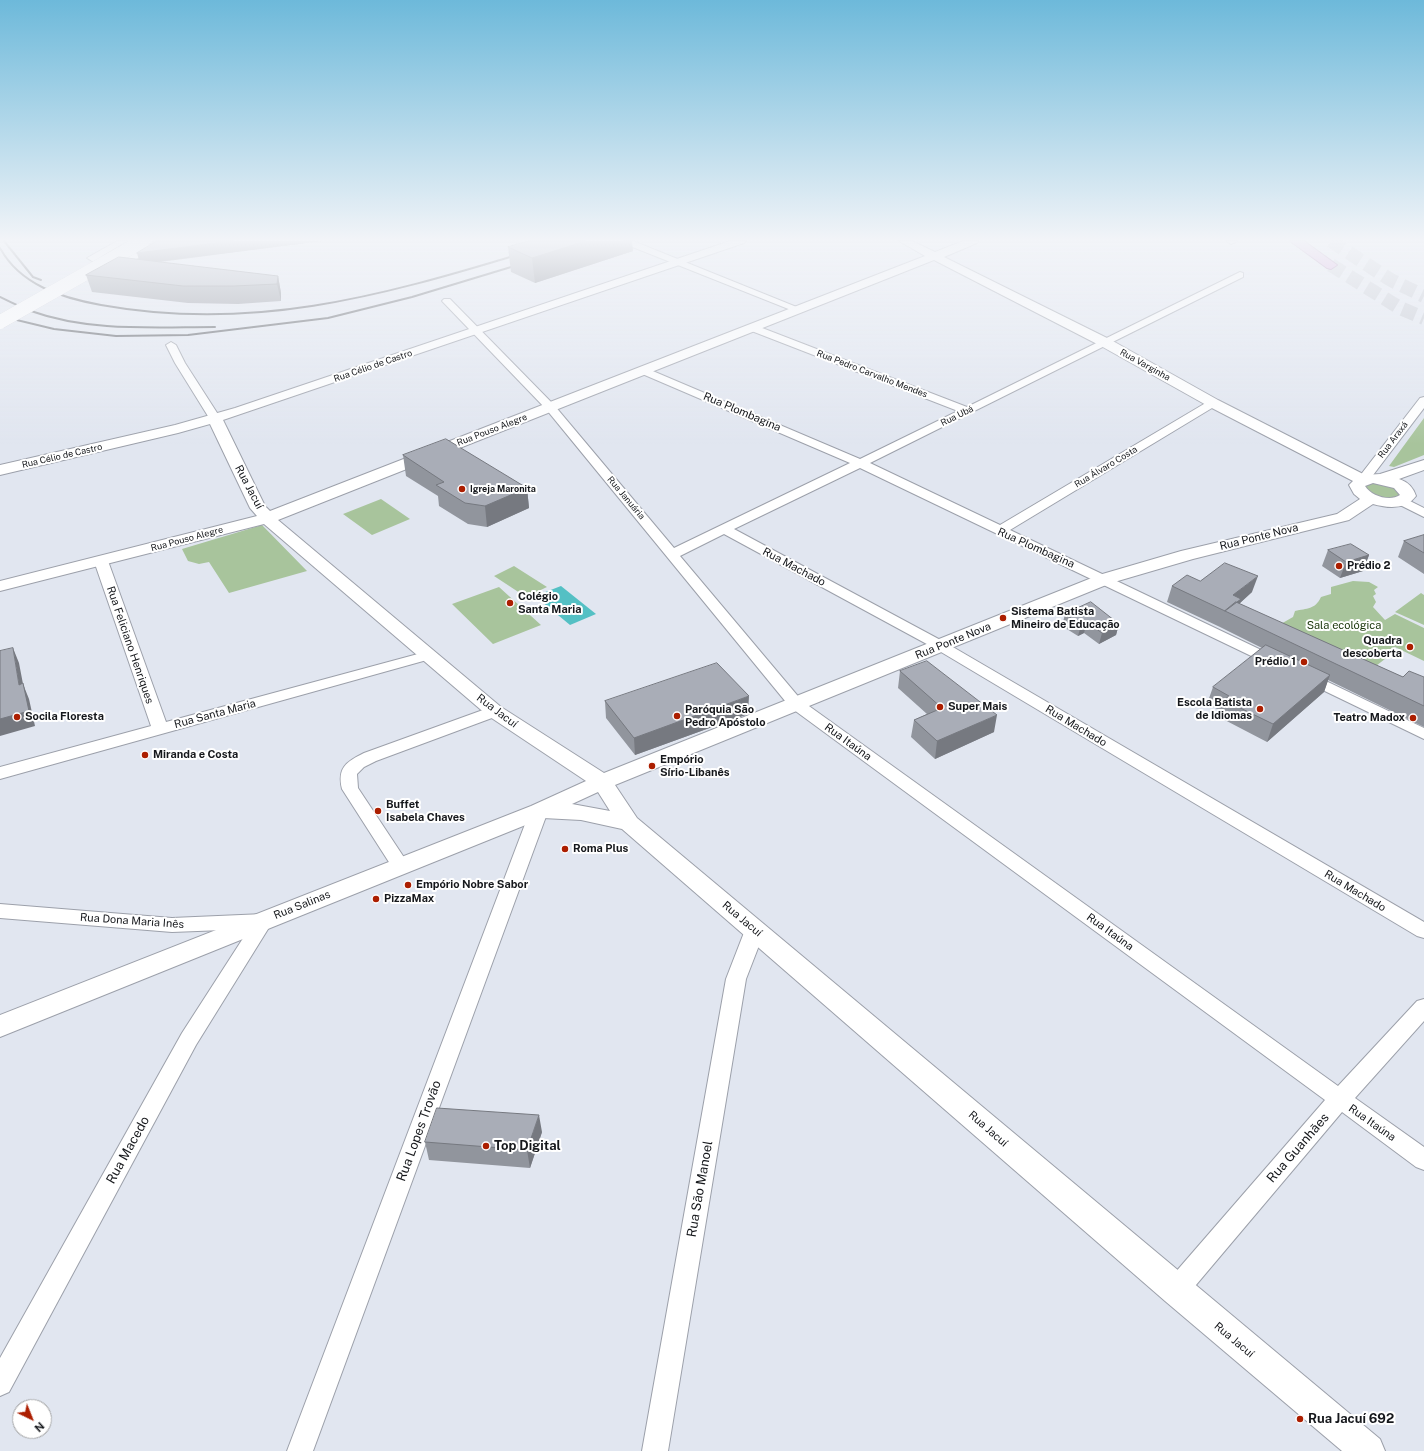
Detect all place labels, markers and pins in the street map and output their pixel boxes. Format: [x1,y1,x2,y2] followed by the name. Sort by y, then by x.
[457,484,467,494] marker: Igreja Maronita
[470,484,536,494] place label: Igreja Maronita
[1347,559,1390,573] place label: Prédio 2
[1334,561,1344,571] marker: Prédio 2
[518,590,581,616] place label: Colégio Santa Maria
[505,598,515,608] marker: Colégio Santa Maria
[1011,605,1120,631] place label: Sistema Batista Mineiro de Educação
[998,613,1008,623] marker: Sistema Batista Mineiro de Educação
[1343,634,1402,660] place label: Quadra descoberta
[1405,642,1415,652] marker: Quadra descoberta
[1255,655,1296,669] place label: Prédio 1
[1299,657,1309,667] marker: Prédio 1
[1177,696,1252,722] place label: Escola Batista de Idiomas
[948,700,1007,714] place label: Super Mais
[935,702,945,712] marker: Super Mais
[685,703,765,729] place label: Paróquia São Pedro Apóstolo
[1255,704,1265,714] marker: Escola Batista de Idiomas
[25,710,104,724] place label: Socila Floresta
[672,711,682,721] marker: Paróquia São Pedro Apóstolo
[1333,711,1405,725] place label: Teatro Madox
[12,712,22,722] marker: Socila Floresta
[1408,713,1418,723] marker: Teatro Madox
[153,748,238,762] place label: Miranda e Costa
[140,750,150,760] marker: Miranda e Costa
[660,753,730,779] place label: Empório Sírio-Libanês
[647,761,657,771] marker: Empório Sírio-Libanês
[386,798,465,824] place label: Buffet Isabela Chaves
[373,806,383,816] marker: Buffet Isabela Chaves
[573,842,628,856] place label: Roma Plus
[560,844,570,854] marker: Roma Plus
[416,878,528,892] place label: Empório Nobre Sabor
[403,880,413,890] marker: Empório Nobre Sabor
[384,892,434,906] place label: PizzaMax
[371,894,381,904] marker: PizzaMax
[494,1138,561,1154] place label: Top Digital
[481,1141,491,1151] marker: Top Digital
[1308,1411,1394,1427] place label: Rua Jacuí 692
[1295,1414,1305,1424] marker: Rua Jacuí 692

